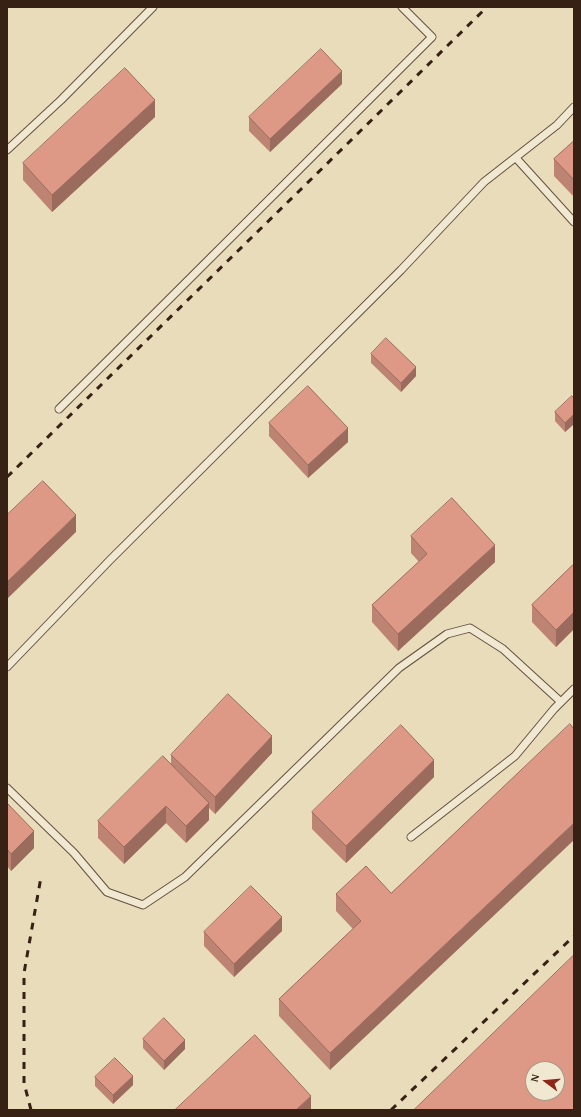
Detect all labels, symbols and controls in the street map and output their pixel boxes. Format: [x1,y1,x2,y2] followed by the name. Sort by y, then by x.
[525,1061,565,1101] north arrow
[526,1072,543,1084] text: N

